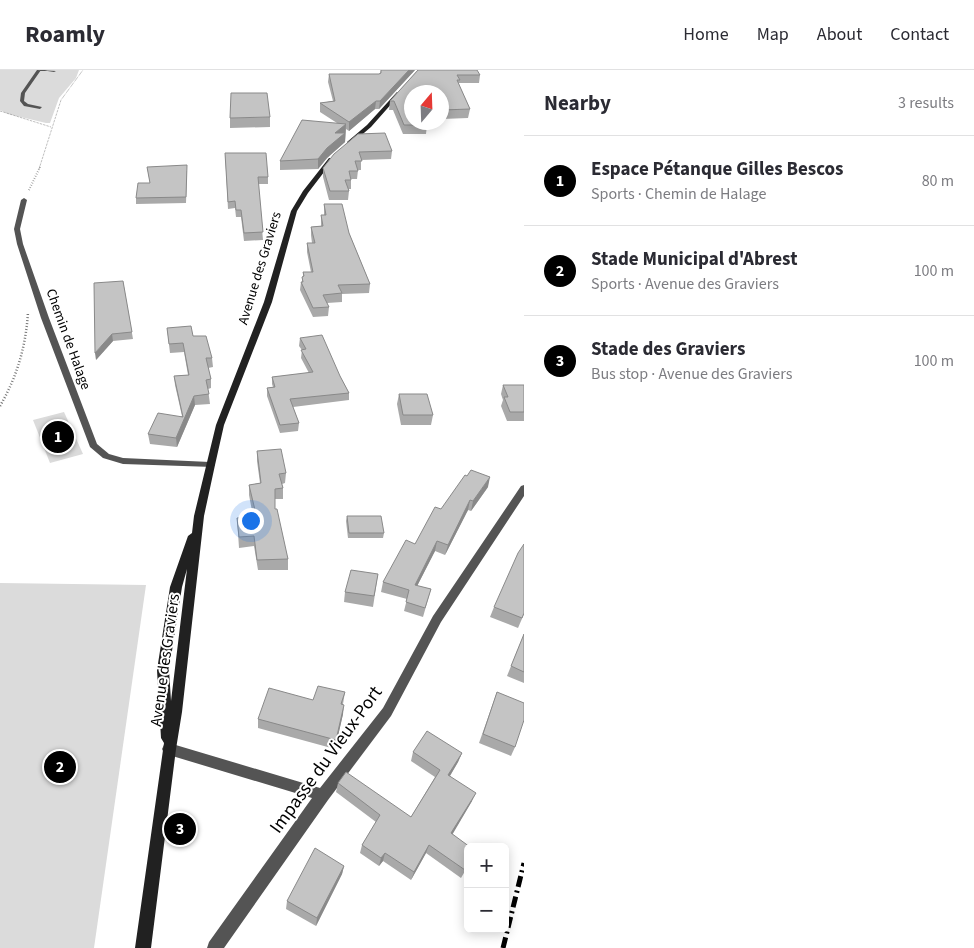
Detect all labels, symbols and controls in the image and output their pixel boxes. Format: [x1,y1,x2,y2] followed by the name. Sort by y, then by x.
[25,17,105,52] text: Roamly
[683,22,729,47] text: Home
[757,22,789,47] text: Map
[817,22,862,47] text: About
[890,22,949,47] text: Contact
[404,85,449,130] north arrow
[544,88,611,118] text: Nearby
[898,92,954,114] text: 3 results
[591,156,843,183] text: Espace Pétanque Gilles Bescos
[556,170,564,192] text: 1
[922,170,954,192] text: 80 m
[591,183,766,205] text: Sports · Chemin de Halage
[233,209,287,327] street label: Avenue des Graviers
[591,246,797,273] text: Stade Municipal d'Abrest
[556,260,564,282] text: 2
[914,260,954,282] text: 100 m
[591,273,779,295] text: Sports · Avenue des Graviers
[41,286,96,393] street label: Chemin de Halage
[591,336,745,363] text: Stade des Graviers
[556,350,564,372] text: 3
[914,350,954,372] text: 100 m
[591,363,792,385] text: Bus stop · Avenue des Graviers
[42,418,74,456] pin: 1
[238,508,264,534] your location
[145,592,185,728] street label: Avenue des Graviers
[263,680,389,839] street label: Impasse du Vieux-Port
[44,748,76,786] pin: 2
[164,810,196,848] pin: 3
[464,843,509,933] map controls
[464,843,509,888] button: +
[464,888,509,933] button: −

